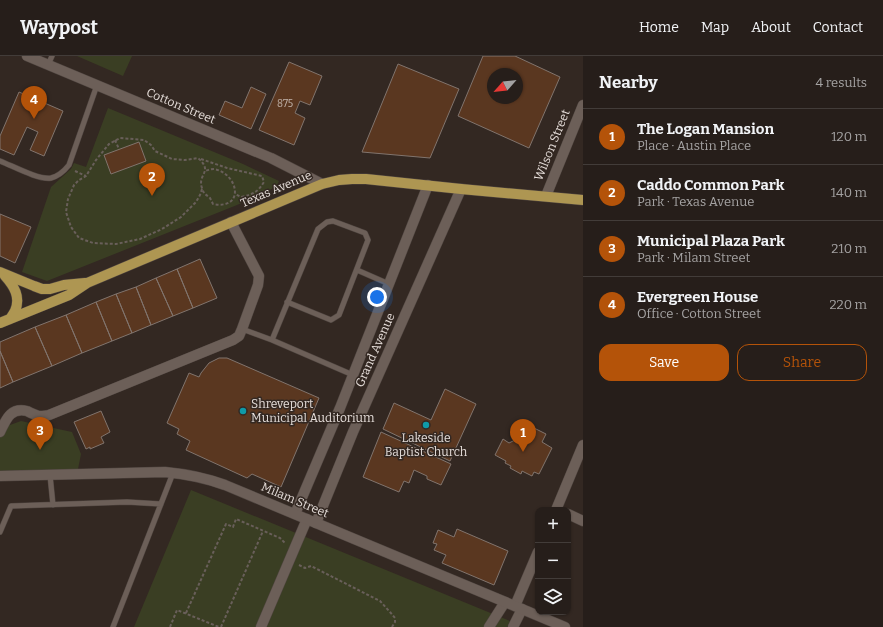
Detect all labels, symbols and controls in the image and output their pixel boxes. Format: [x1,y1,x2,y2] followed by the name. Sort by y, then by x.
[20,16,98,39] text: Waypost
[639,19,679,36] text: Home
[701,19,729,36] text: Map
[751,19,791,36] text: About
[813,19,863,36] text: Contact
[487,68,523,104] north arrow
[599,72,658,93] text: Nearby
[815,75,867,90] text: 4 results
[144,85,218,127] street label: Cotton Street
[21,86,47,119] pin: 4
[277,98,293,110] house number: 875
[531,107,573,183] street label: Wilson Street
[637,120,774,138] text: The Logan Mansion
[609,129,615,144] text: 1
[831,129,867,144] text: 120 m
[637,138,751,153] text: Place · Austin Place
[139,163,165,196] pin: 2
[238,168,314,210] street label: Texas Avenue
[637,176,785,194] text: Caddo Common Park
[608,185,616,200] text: 2
[831,185,867,200] text: 140 m
[637,194,754,209] text: Park · Texas Avenue
[637,232,785,250] text: Municipal Plaza Park
[608,241,616,256] text: 3
[831,241,867,256] text: 210 m
[637,250,750,265] text: Park · Milam Street
[367,287,387,307] your location
[637,288,758,306] text: Evergreen House
[608,297,616,312] text: 4
[830,297,867,312] text: 220 m
[637,306,761,321] text: Office · Cotton Street
[352,311,398,389] street label: Grand Avenue
[599,344,729,381] button: Save
[737,344,867,381] button: Share
[251,397,375,425] place label: Shreveport Municipal Auditorium
[238,406,248,416] marker: Shreveport Municipal Auditorium
[27,417,53,450] pin: 3
[510,419,536,452] pin: 1
[421,420,431,430] marker: Lakeside Baptist Church
[385,431,468,459] place label: Lakeside Baptist Church
[259,480,331,521] street label: Milam Street
[535,507,571,615] map controls
[535,507,571,543] button: +
[535,543,571,579] button: −
[535,579,571,615] button: layers

